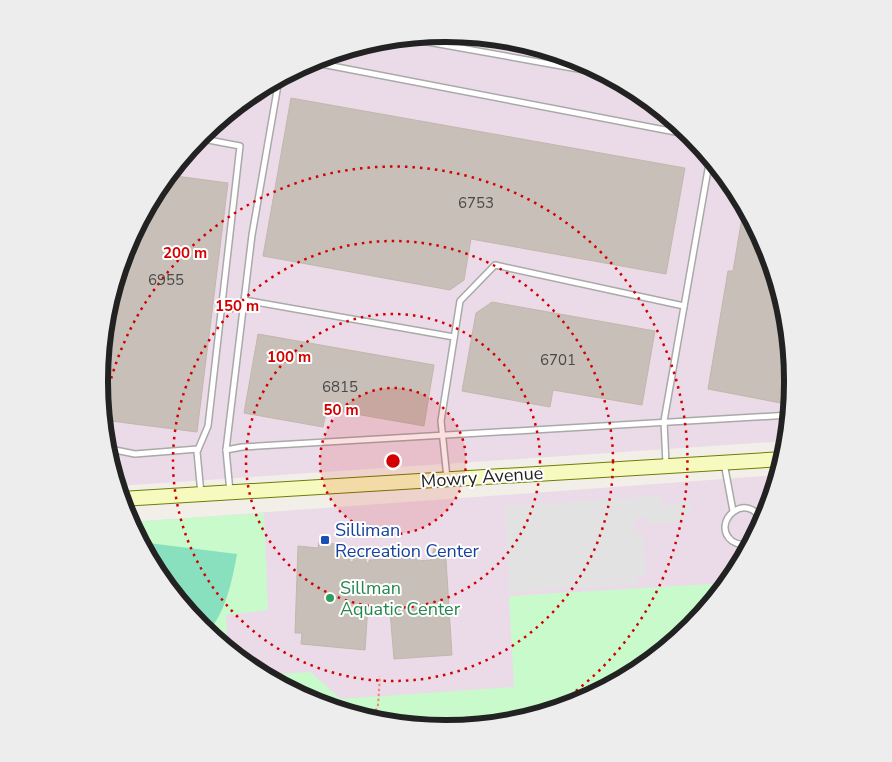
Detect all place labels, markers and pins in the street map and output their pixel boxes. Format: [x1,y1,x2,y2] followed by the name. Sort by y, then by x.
[384,452,402,470] centre of rings
[335,518,480,563] place label: Silliman Recreation Center
[319,534,331,546] marker: Silliman Recreation Center
[340,576,461,621] place label: Sillman Aquatic Center
[324,592,336,604] marker: Sillman Aquatic Center

